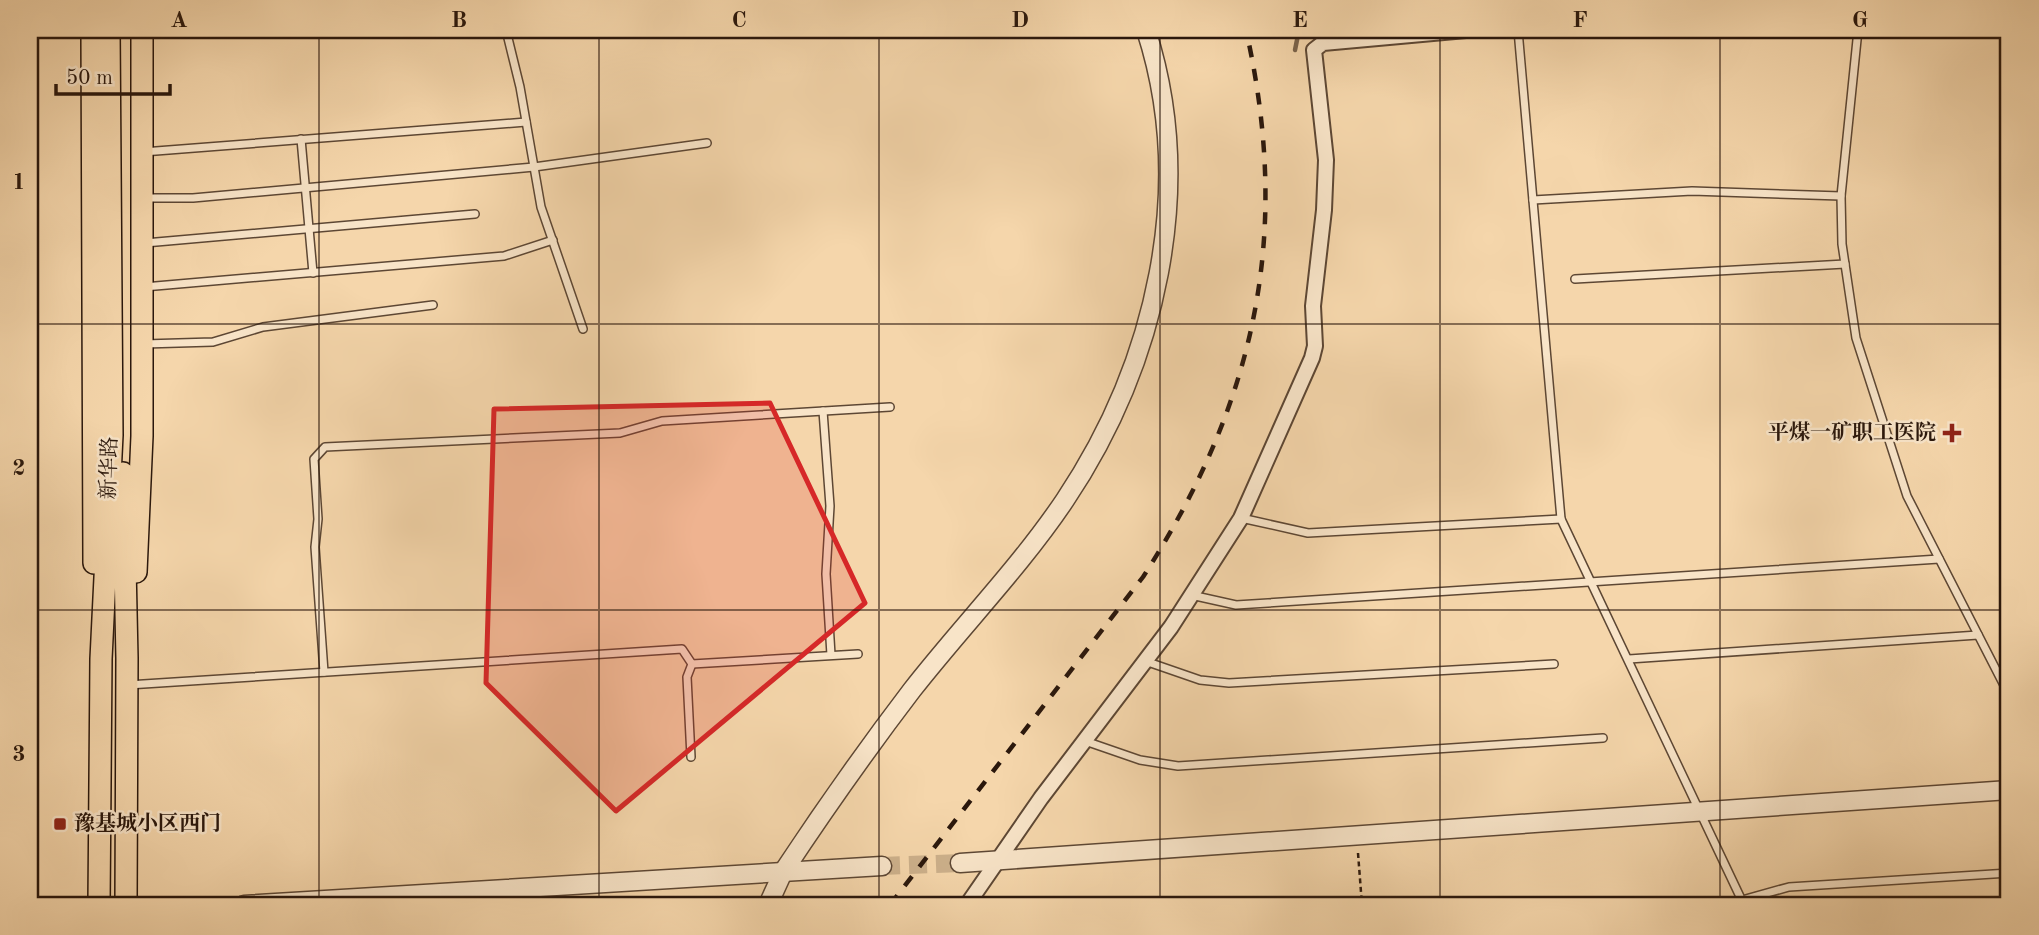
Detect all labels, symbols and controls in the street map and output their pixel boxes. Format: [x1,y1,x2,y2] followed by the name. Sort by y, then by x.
[170,9,188,32] text: A
[451,9,467,32] text: B
[731,9,747,32] text: C
[1011,9,1029,32] text: D
[1292,9,1308,32] text: E
[1572,9,1588,32] text: F
[1852,9,1868,32] text: G
[56,52,170,96] scale bar
[66,68,113,89] text: 50 m
[12,171,26,194] text: 1
[1768,421,1936,444] place label: 平煤一矿职工医院
[1942,423,1962,443] marker: 平煤一矿职工医院
[96,436,122,500] street label: 新华路
[12,457,26,480] text: 2
[12,743,26,766] text: 3
[74,812,221,835] place label: 豫基城小区西门
[52,816,68,832] marker: 豫基城小区西门

